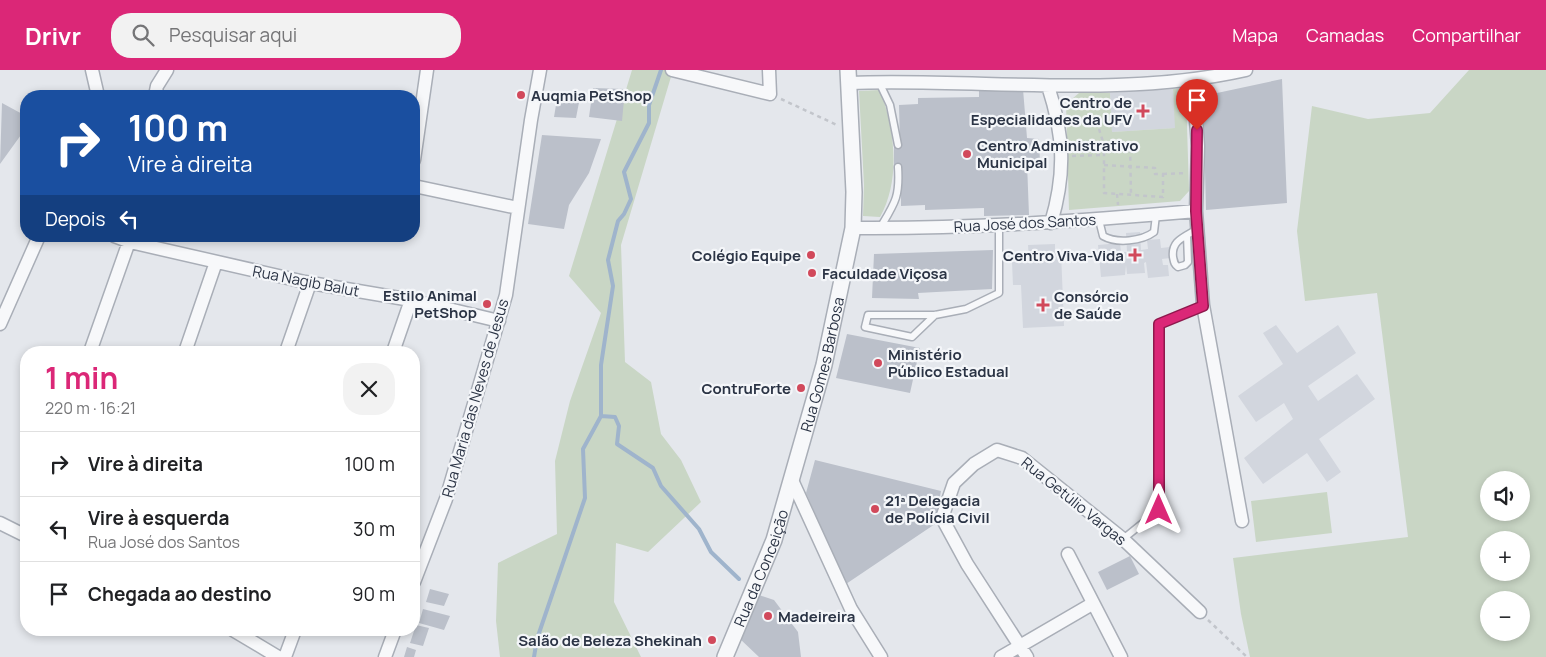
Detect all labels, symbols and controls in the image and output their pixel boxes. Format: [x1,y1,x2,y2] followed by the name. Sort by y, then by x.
[111,13,461,58] search box
[25,19,81,52] text: Drivr
[129,21,157,49] icon: search
[169,22,297,48] text: Pesquisar aqui
[1232,23,1278,47] text: Mapa
[1306,23,1384,47] text: Camadas
[1412,23,1521,47] text: Compartilhar
[1176,79,1218,130] pin
[531,85,652,106] place label: Auqmia PetShop
[1183,86,1211,114] icon: arrive
[515,89,527,101] marker: Auqmia PetShop
[971,92,1132,130] place label: Centro de Especialidades da UFV
[128,104,228,152] text: 100 m
[1136,104,1150,118] marker: Centro de Especialidades da UFV
[45,110,110,175] icon: right
[977,135,1138,173] place label: Centro Administrativo Municipal
[961,148,973,160] marker: Centro Administrativo Municipal
[128,149,252,179] text: Vire à direita
[115,205,143,233] icon: left
[45,206,105,232] text: Depois
[953,209,1097,237] street label: Rua José dos Santos
[692,245,801,266] place label: Colégio Equipe
[1003,245,1124,266] place label: Centro Viva-Vida
[1128,248,1142,262] marker: Centro Viva-Vida
[805,249,817,261] marker: Colégio Equipe
[251,260,361,302] street label: Rua Nagib Balut
[822,263,947,284] place label: Faculdade Viçosa
[806,267,818,279] marker: Faculdade Viçosa
[383,285,477,323] place label: Estilo Animal PetShop
[1054,286,1129,324] place label: Consórcio de Saúde
[795,295,849,434] street label: Rua Gomes Barbosa
[437,296,513,500] street label: Rua Maria das Neves de Jesus
[481,298,493,310] marker: Estilo Animal PetShop
[1036,298,1050,312] marker: Consórcio de Saúde
[888,344,1009,382] place label: Ministério Público Estadual
[45,357,118,398] text: 1 min
[872,357,884,369] marker: Ministério Público Estadual
[343,363,395,415] button: close
[701,378,791,399] place label: ContruForte
[795,382,807,394] marker: ContruForte
[45,397,136,419] text: 220 m · 16:21
[45,450,73,478] icon: right
[88,451,203,477] text: Vire à direita
[344,451,395,477] text: 100 m
[1017,452,1131,550] street label: Rua Getúlio Vargas
[1480,471,1530,641] map controls
[1480,471,1530,521] button: sound
[1132,483,1184,535] position arrow
[885,490,990,528] place label: 21ª Delegacia de Polícia Civil
[869,503,881,515] marker: 21ª Delegacia de Polícia Civil
[88,505,229,531] text: Vire à esquerda
[728,507,793,630] street label: Rua da Conceição
[45,515,73,543] icon: left
[353,516,395,542] text: 30 m
[88,531,240,553] text: Rua José dos Santos
[1480,531,1530,581] button: +
[45,580,73,608] icon: arrive
[88,581,271,607] text: Chegada ao destino
[352,581,395,607] text: 90 m
[1480,591,1530,641] button: −
[778,606,855,627] place label: Madeireira
[762,610,774,622] marker: Madeireira
[518,630,702,651] place label: Salão de Beleza Shekinah
[706,634,718,646] marker: Salão de Beleza Shekinah

